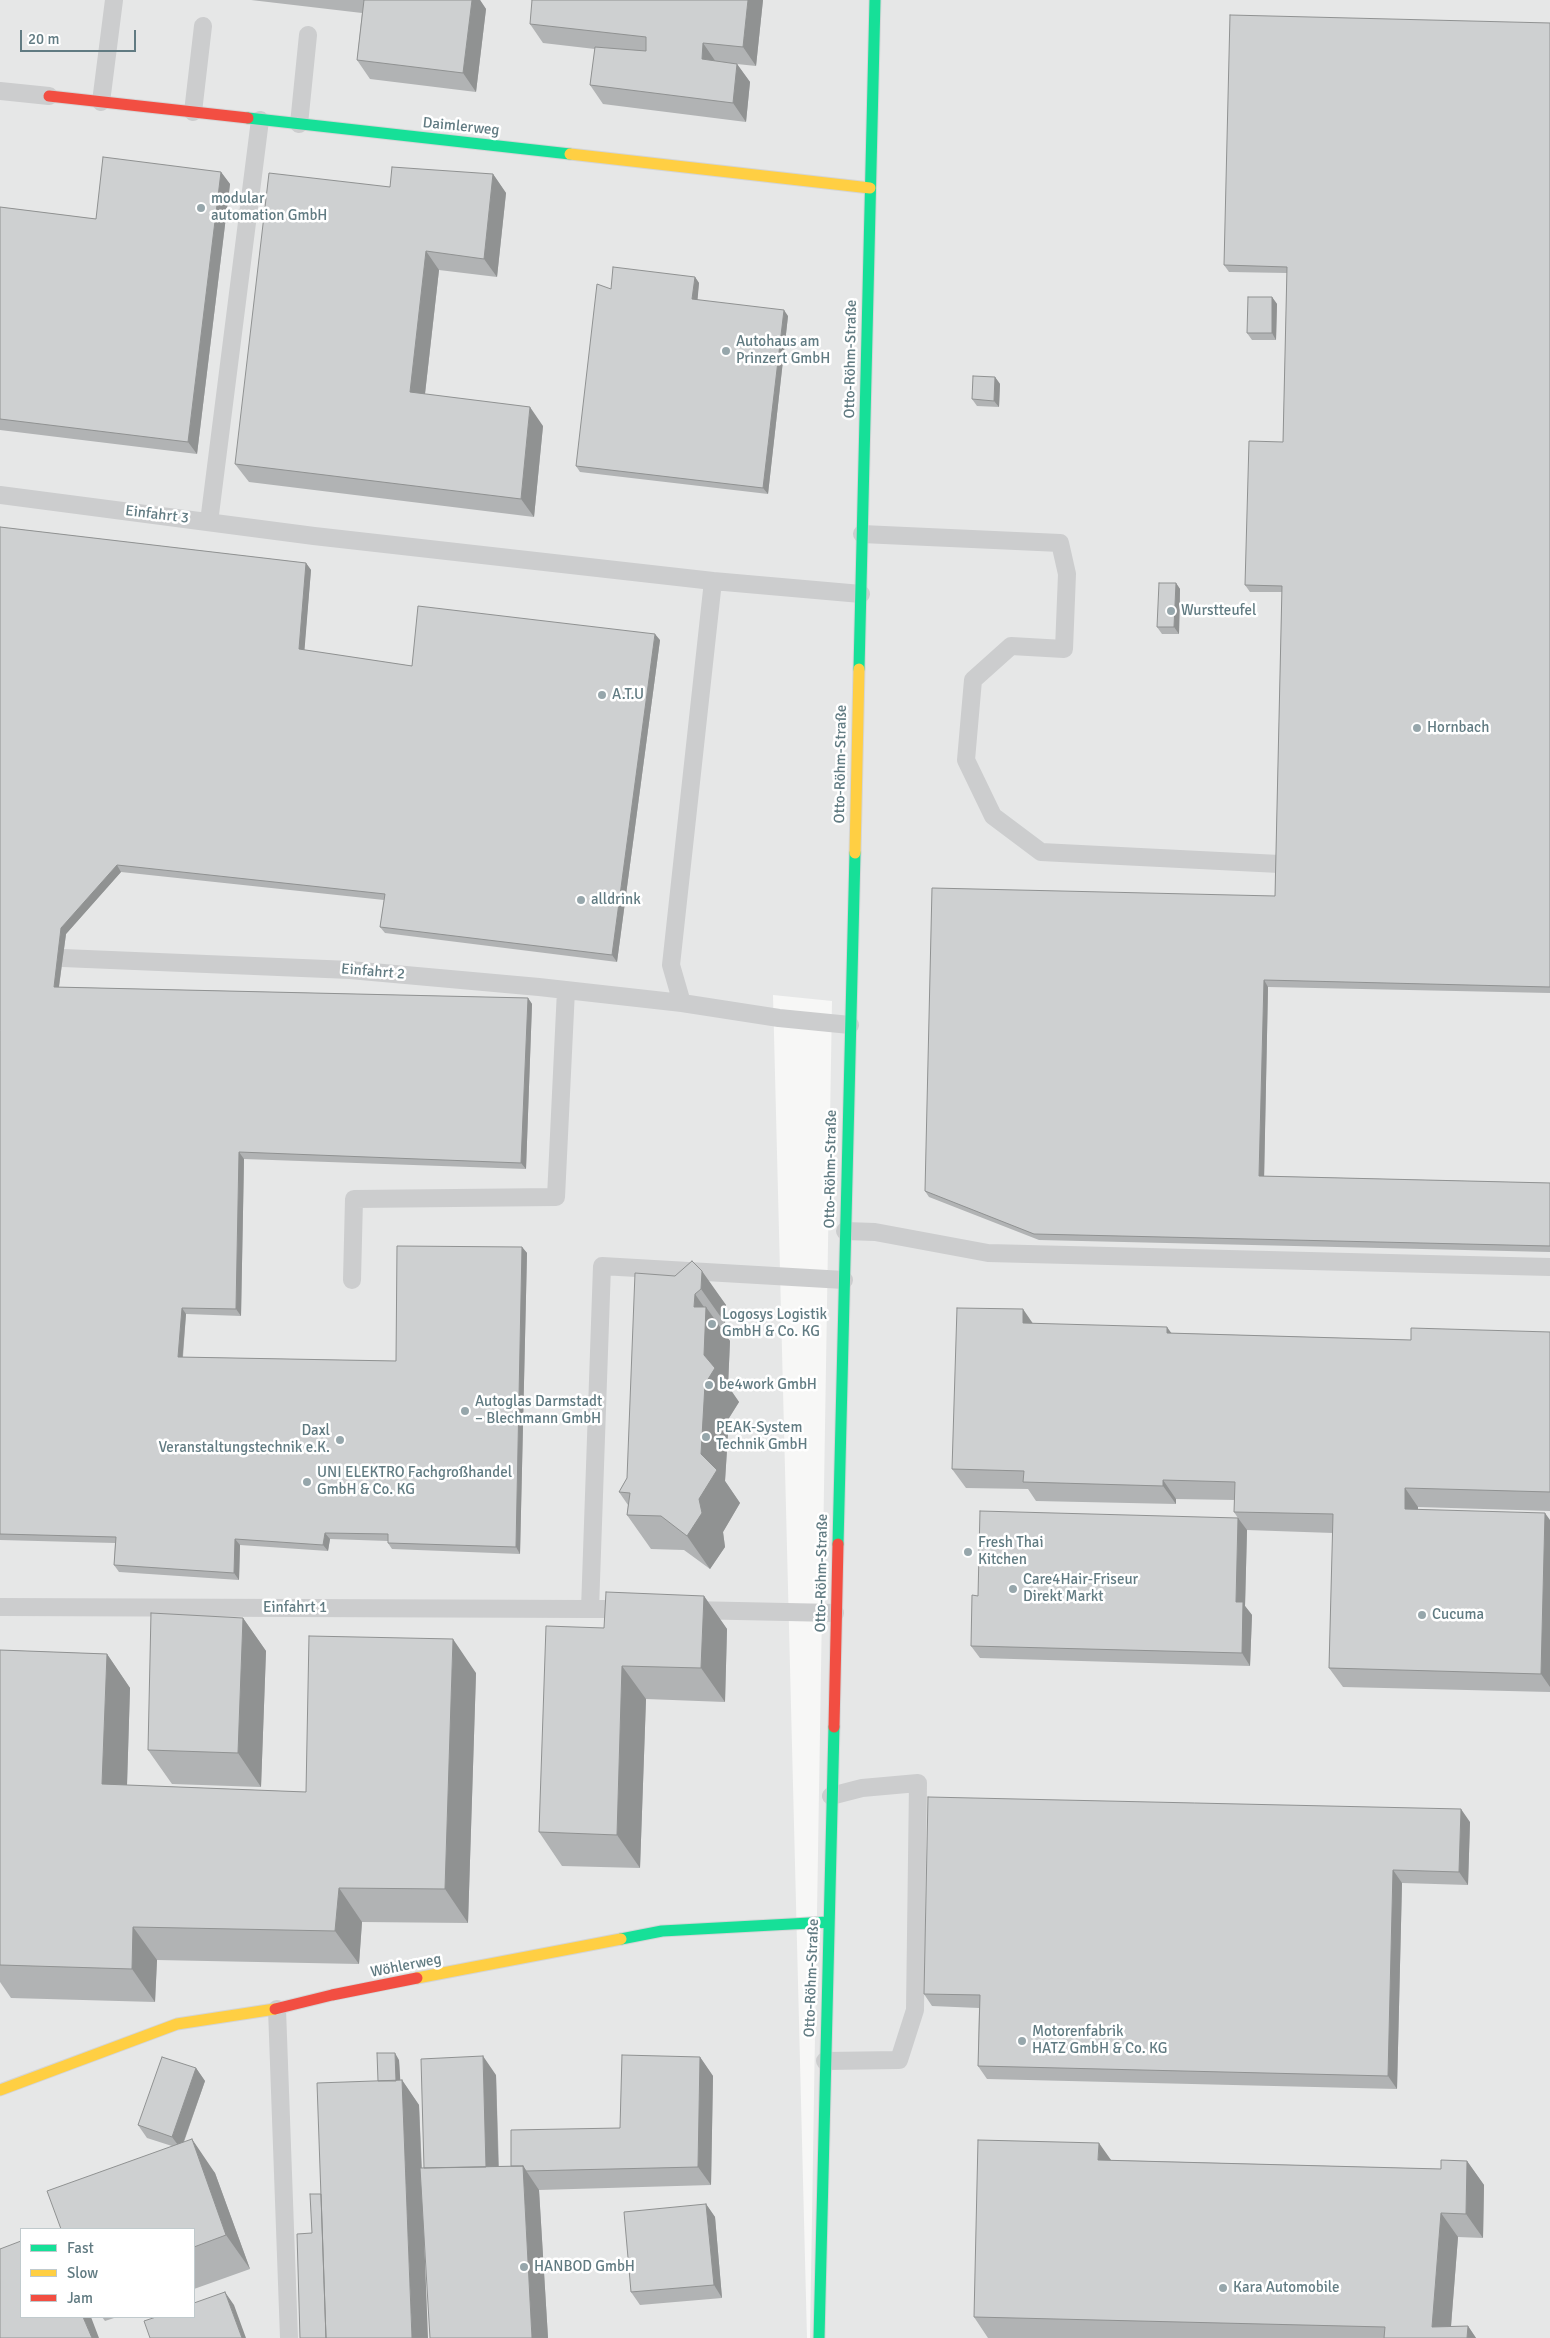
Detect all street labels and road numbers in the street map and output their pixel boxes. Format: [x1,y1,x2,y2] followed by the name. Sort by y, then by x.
[422,114,500,140] street label: Daimlerweg
[841,299,861,419] street label: Otto-Röhm-Straße
[124,502,190,528] street label: Einfahrt 3
[831,704,851,824] street label: Otto-Röhm-Straße
[340,960,406,984] street label: Einfahrt 2
[821,1109,841,1229] street label: Otto-Röhm-Straße
[812,1513,832,1633] street label: Otto-Röhm-Straße
[263,1599,327,1617] street label: Einfahrt 1
[801,1918,823,2038] street label: Otto-Röhm-Straße
[369,1950,443,1982] street label: Wöhlerweg

